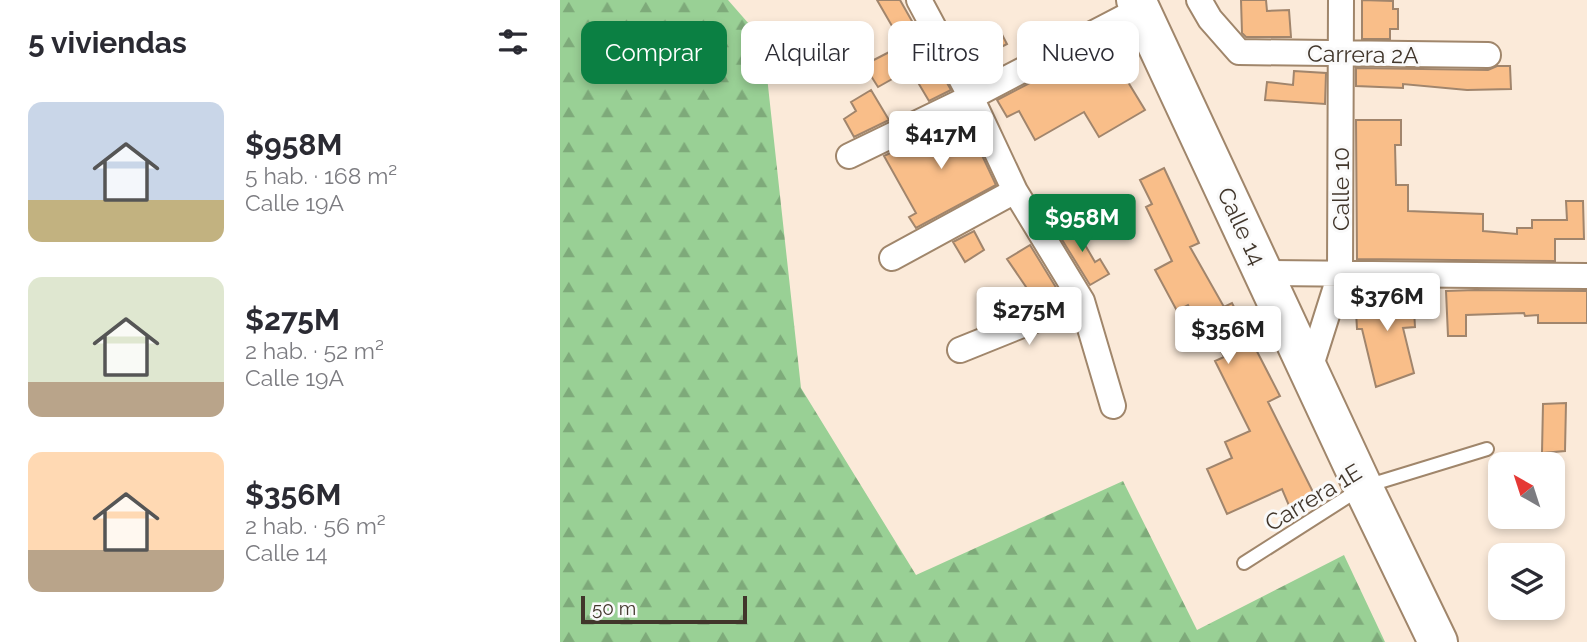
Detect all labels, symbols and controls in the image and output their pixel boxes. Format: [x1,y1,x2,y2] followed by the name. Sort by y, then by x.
[581,21,727,84] chip: Comprar
[741,21,874,84] chip: Alquilar
[888,21,1003,84] chip: Filtros
[1017,21,1139,84] chip: Nuevo
[494,23,532,61] icon: filters
[28,25,187,60] text: 5 viviendas
[1307,40,1419,68] street label: Carrera 2A
[892,111,990,171] pin: $417M
[905,120,977,147] text: $417M
[245,127,342,162] text: $958M
[84,130,168,214] icon: home
[1327,147,1354,231] street label: Calle 10
[245,162,397,189] text: 5 hab. · 168 m²
[1212,183,1272,269] street label: Calle 14
[245,189,344,216] text: Calle 19A
[1033,194,1131,254] pin: $958M
[1045,203,1119,230] text: $958M
[1338,274,1436,333] pin: $376M
[1350,282,1424,309] text: $376M
[980,288,1078,347] pin: $275M
[993,296,1065,323] text: $275M
[245,302,340,337] text: $275M
[84,305,168,389] icon: home
[1179,306,1277,366] pin: $356M
[1191,315,1265,342] text: $356M
[245,337,384,364] text: 2 hab. · 52 m²
[245,364,344,391] text: Calle 19A
[1488,452,1564,528] north arrow
[1488,452,1565,620] map controls
[1260,458,1366,536] street label: Carrera 1E
[245,477,341,512] text: $356M
[84,480,168,564] icon: home
[245,512,386,539] text: 2 hab. · 56 m²
[245,539,328,566] text: Calle 14
[1488,543,1565,620] button: layers
[581,593,747,625] scale bar
[592,597,636,619] text: 50 m

